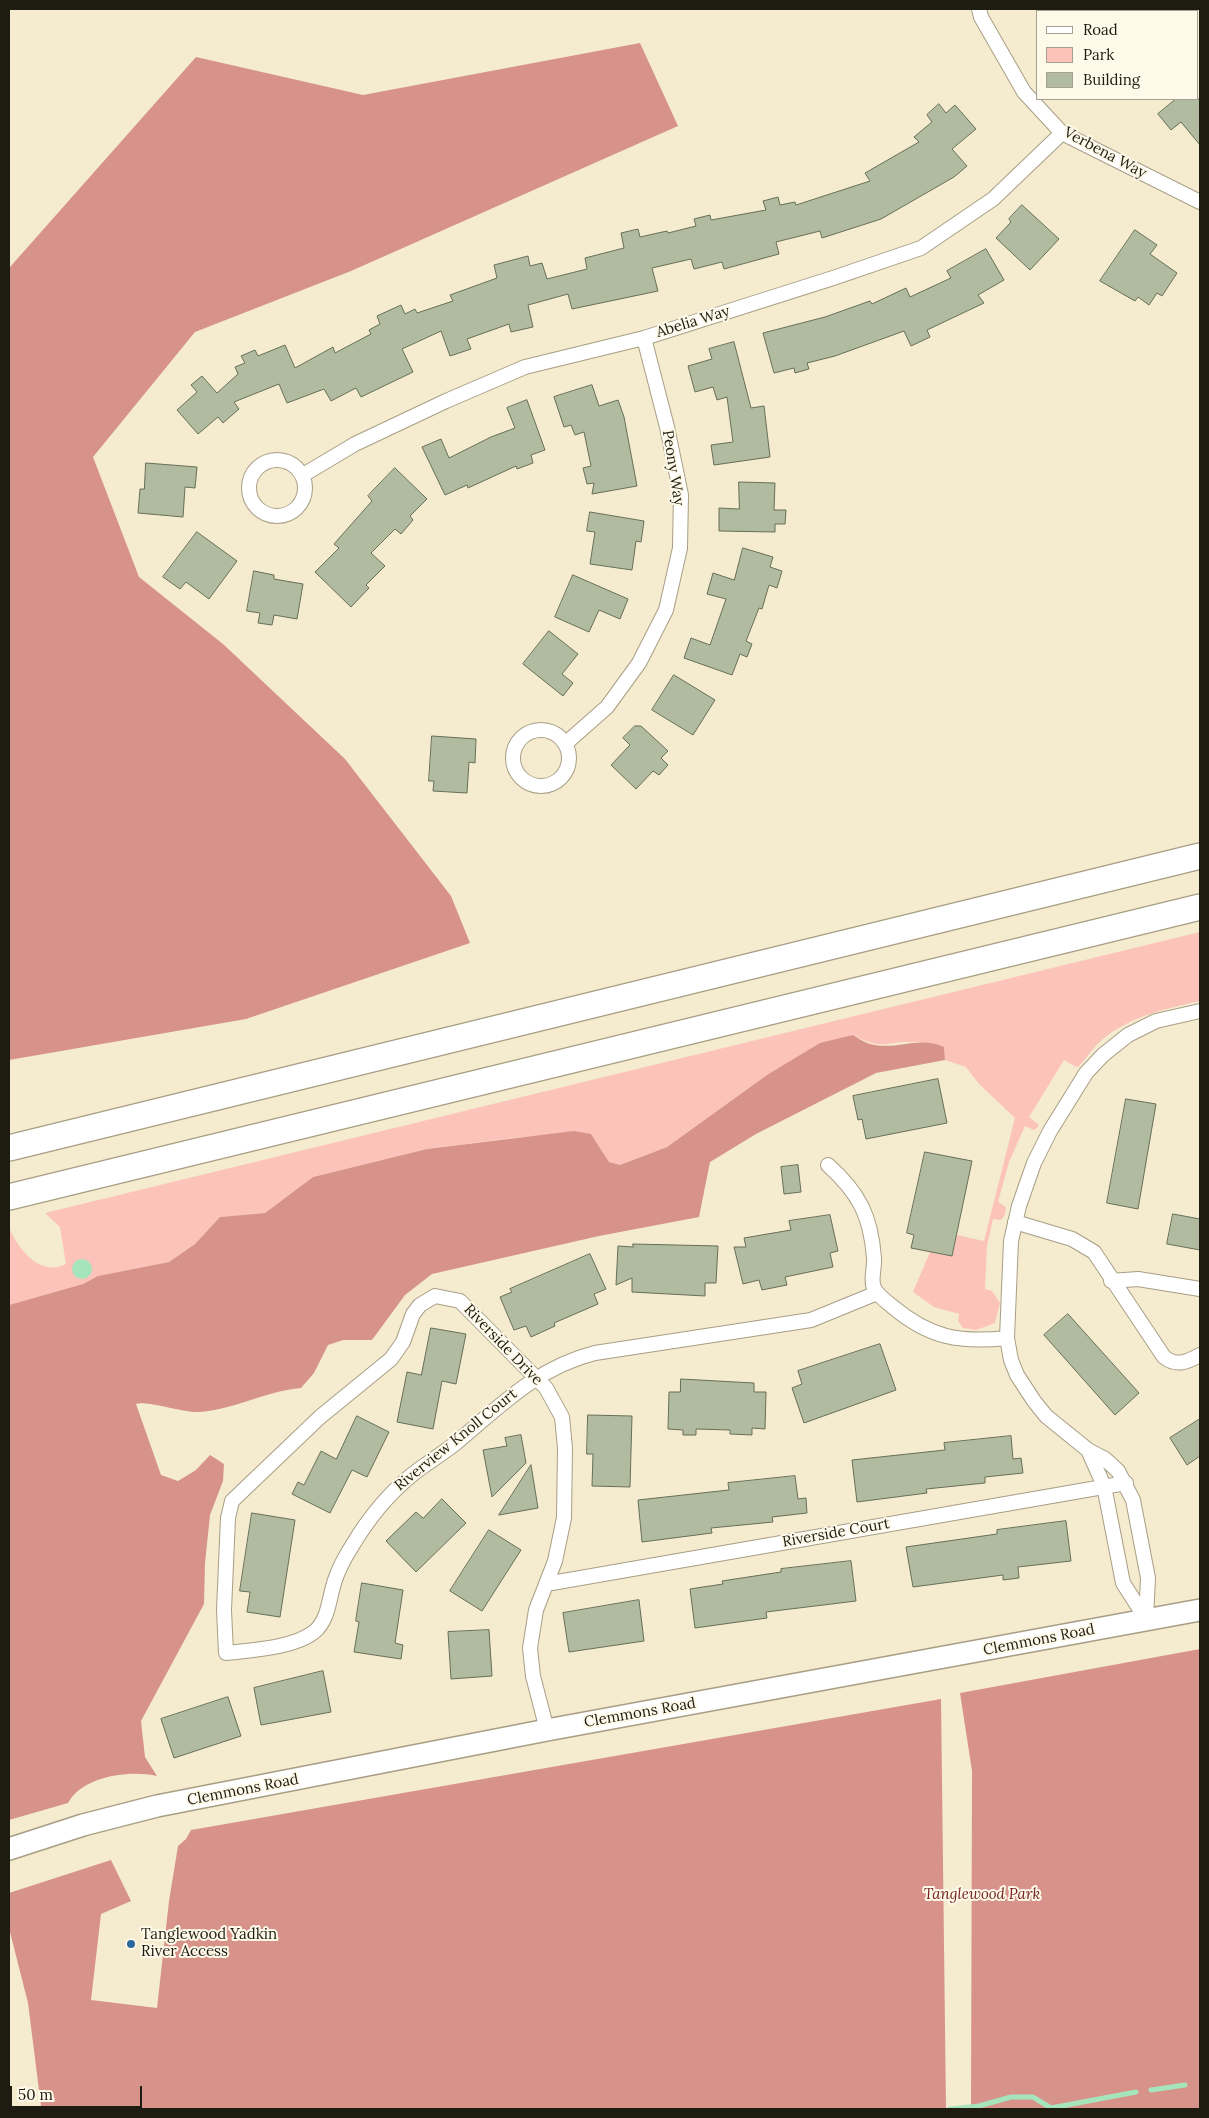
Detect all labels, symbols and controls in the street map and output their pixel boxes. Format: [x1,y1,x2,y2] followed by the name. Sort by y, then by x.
[1036,10,1199,100] legend
[1083,20,1118,39] text: Road
[1083,45,1114,64] text: Park
[1083,70,1140,89] text: Building
[1060,124,1150,182] street label: Verbena Way
[654,302,732,342] street label: Abelia Way
[658,429,688,507] street label: Peony Way
[460,1301,546,1389] street label: Riverside Drive
[391,1385,521,1495] street label: Riverview Knoll Court
[781,1515,891,1551] street label: Riverside Court
[982,1620,1096,1660] street label: Clemmons Road
[583,1694,697,1732] street label: Clemmons Road
[186,1770,300,1810] street label: Clemmons Road
[924,1886,1040,1904] park label: Tanglewood Park
[141,1926,277,1961] place label: Tanglewood Yadkin River Access
[125,1938,137,1950] marker: Tanglewood Yadkin River Access
[12,2076,145,2108] scale bar
[18,2085,53,2104] text: 50 m

